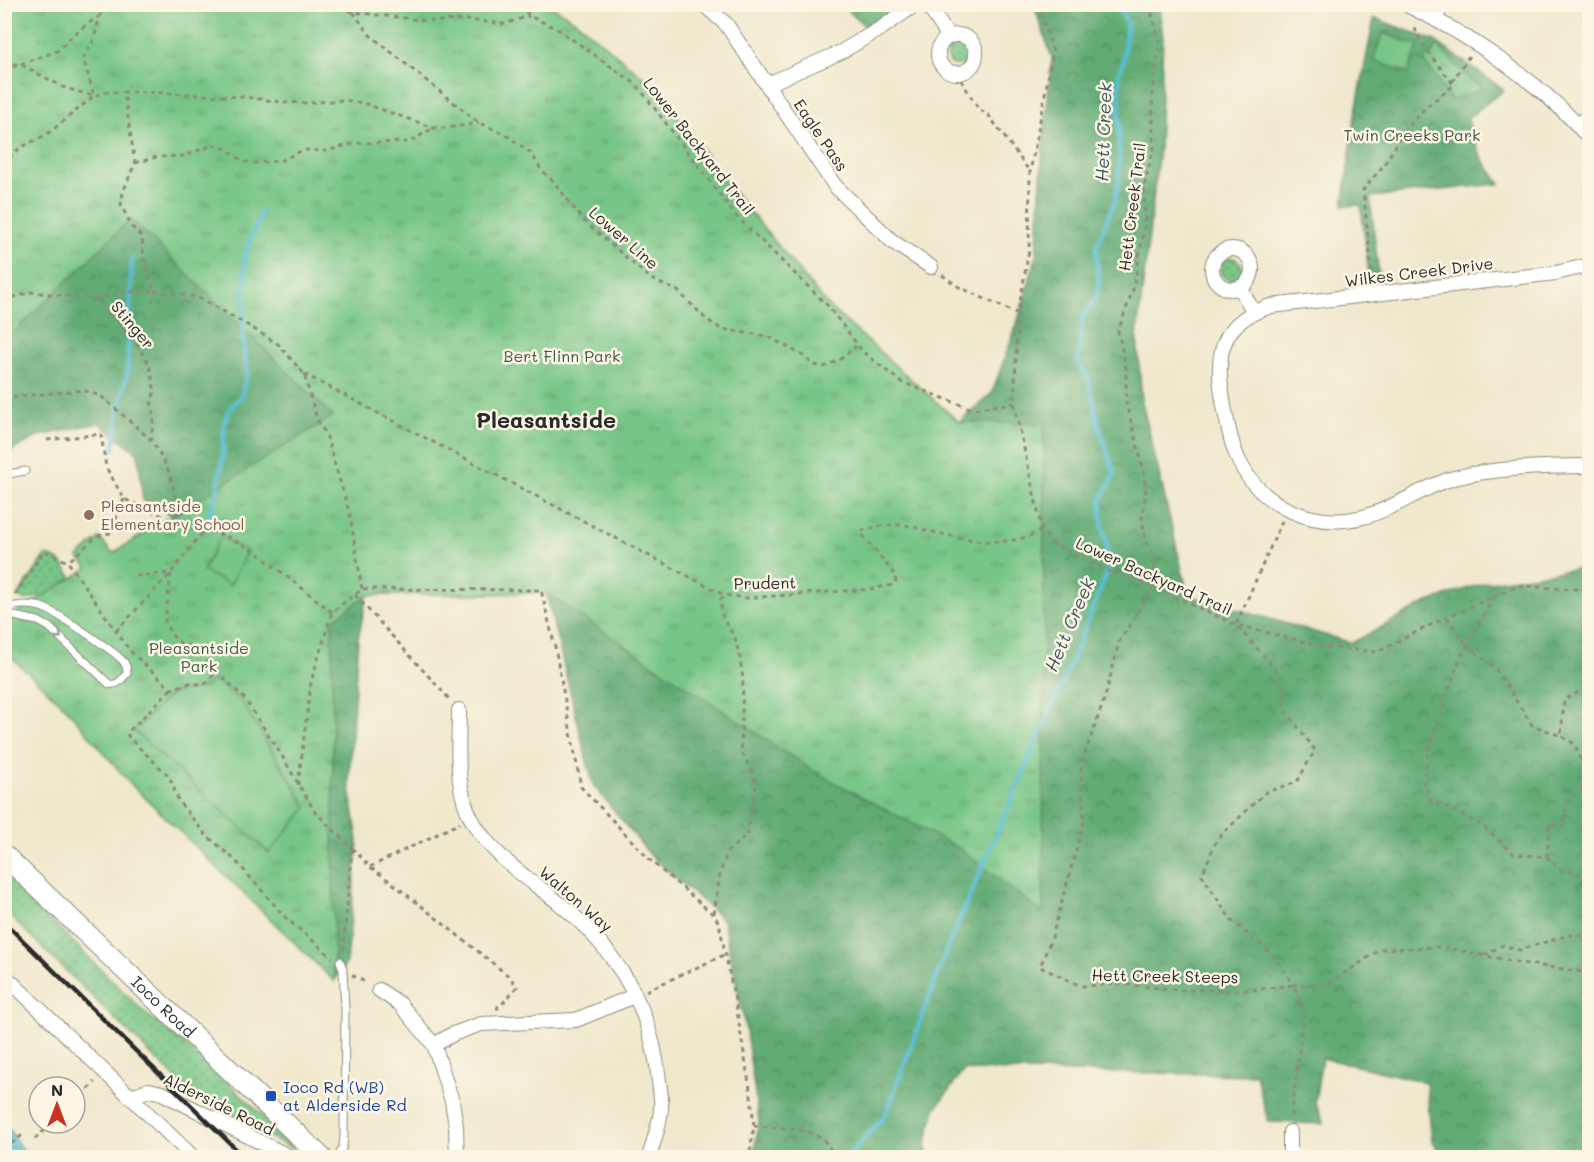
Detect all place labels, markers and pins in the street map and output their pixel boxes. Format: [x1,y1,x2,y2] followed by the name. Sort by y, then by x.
[101,495,245,534] place label: Pleasantside Elementary School
[82,508,96,522] marker: Pleasantside Elementary School
[283,1076,407,1115] place label: Ioco Rd (WB) at Alderside Rd
[264,1089,278,1103] marker: Ioco Rd (WB) at Alderside Rd

